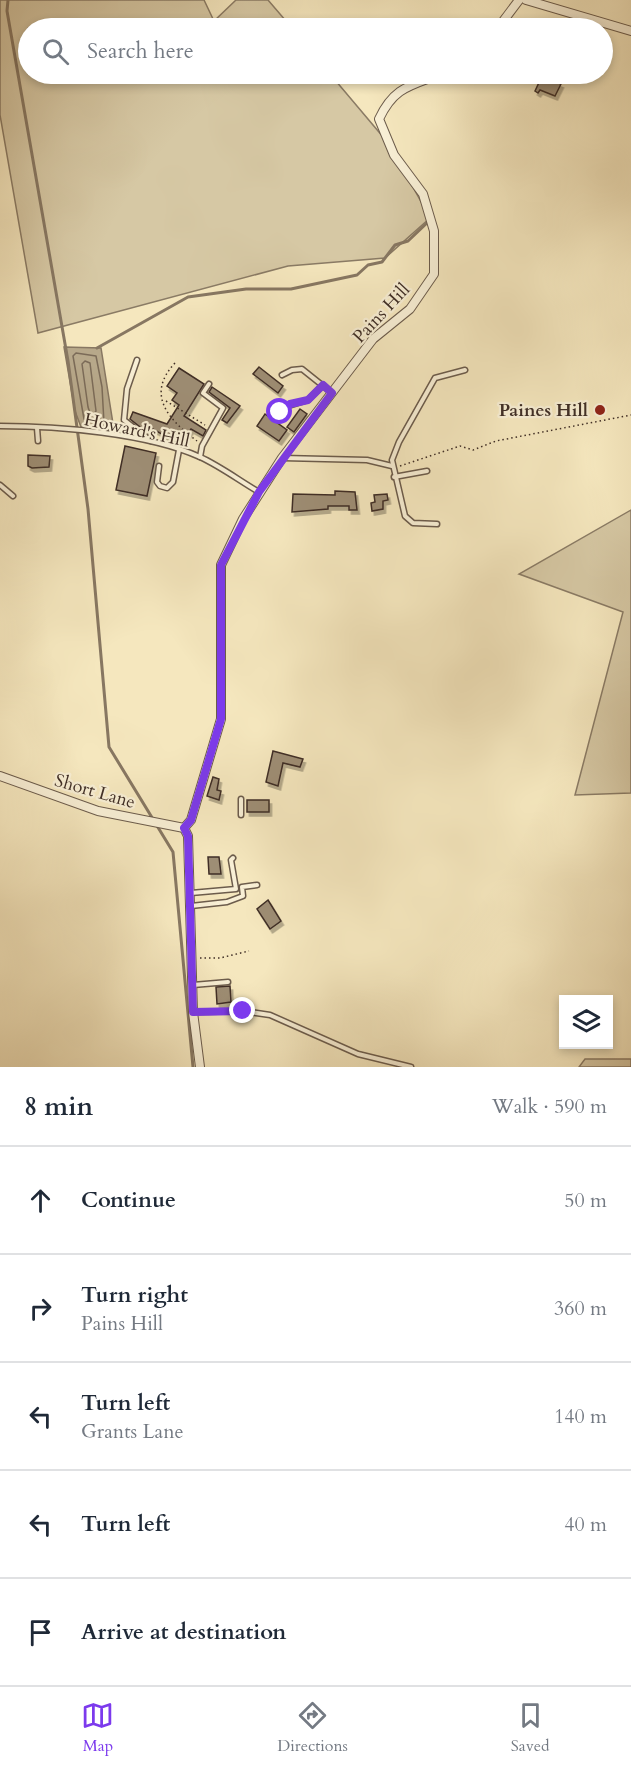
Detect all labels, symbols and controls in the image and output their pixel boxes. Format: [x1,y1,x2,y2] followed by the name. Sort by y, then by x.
[18,18,613,84] search box
[39,35,72,68] icon: search
[87,36,194,66] text: Search here
[347,278,416,349] street label: Pains Hill
[266,398,292,424] route start
[499,398,588,423] place label: Paines Hill
[593,403,607,417] marker: Paines Hill
[82,407,192,454] street label: Howard's Hill
[52,768,138,815] street label: Short Lane
[559,995,613,1049] map controls
[559,995,613,1049] button: layers
[229,997,255,1023] route end
[24,1089,93,1124] text: 8 min
[492,1093,607,1120] text: Walk · 590 m
[24,1184,57,1217] icon: ahead
[81,1185,176,1215] text: Continue
[564,1187,607,1214] text: 50 m
[81,1280,188,1310] text: Turn right
[24,1292,57,1325] icon: right
[554,1295,607,1322] text: 360 m
[81,1310,163,1337] text: Pains Hill
[81,1388,170,1418] text: Turn left
[24,1400,57,1433] icon: left
[554,1403,607,1430] text: 140 m
[81,1418,184,1445] text: Grants Lane
[24,1508,57,1541] icon: left
[81,1509,170,1539] text: Turn left
[564,1511,607,1538] text: 40 m
[24,1616,57,1649] icon: arrive
[81,1617,286,1647] text: Arrive at destination
[81,1699,114,1757] tab: Map
[277,1699,348,1757] tab: Directions
[511,1699,550,1757] tab: Saved

